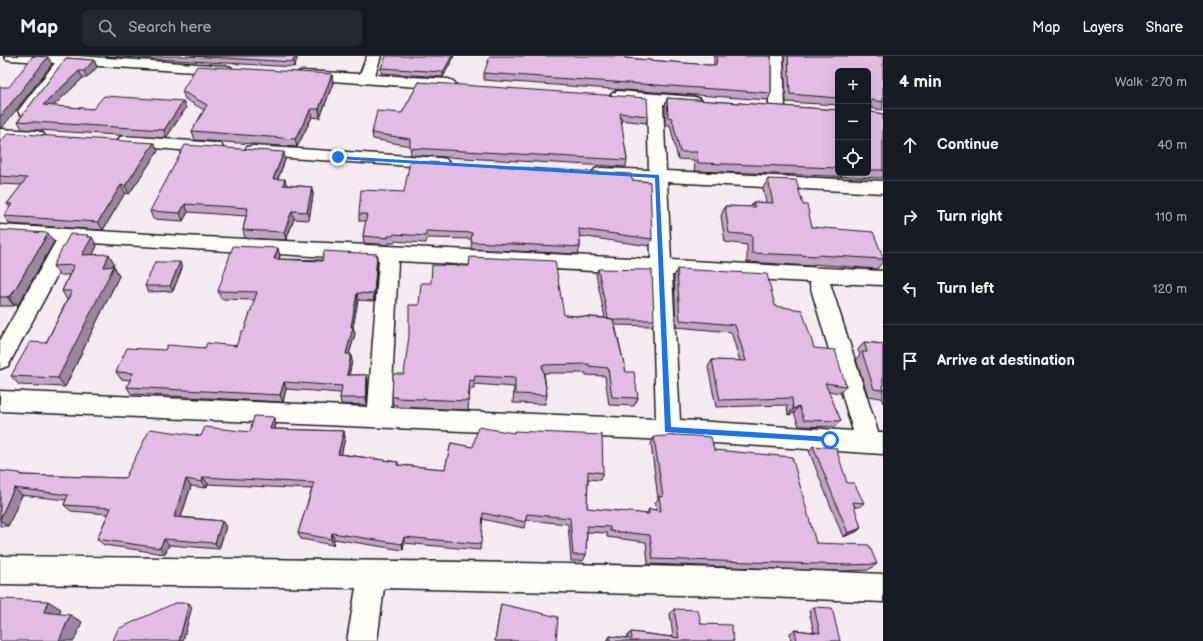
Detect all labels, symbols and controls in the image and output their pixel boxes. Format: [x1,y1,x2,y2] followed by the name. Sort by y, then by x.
[82,10,362,46] search box
[20,16,58,39] text: Map
[96,17,118,39] icon: search
[128,18,211,37] text: Search here
[1032,19,1060,36] text: Map
[1082,19,1124,36] text: Layers
[1146,19,1183,36] text: Share
[835,68,871,176] map controls
[835,68,871,104] button: +
[899,72,942,92] text: 4 min
[1115,74,1187,90] text: Walk · 270 m
[835,104,871,140] button: −
[899,134,921,156] icon: ahead
[937,135,999,154] text: Continue
[1157,137,1187,153] text: 40 m
[835,140,871,176] button: locate
[329,148,347,166] route end
[899,206,921,228] icon: right
[937,207,1002,226] text: Turn right
[1155,209,1187,225] text: 110 m
[899,278,921,300] icon: left
[937,279,994,298] text: Turn left
[1152,281,1187,297] text: 120 m
[899,350,921,372] icon: arrive
[937,351,1075,370] text: Arrive at destination
[821,431,839,449] route start

